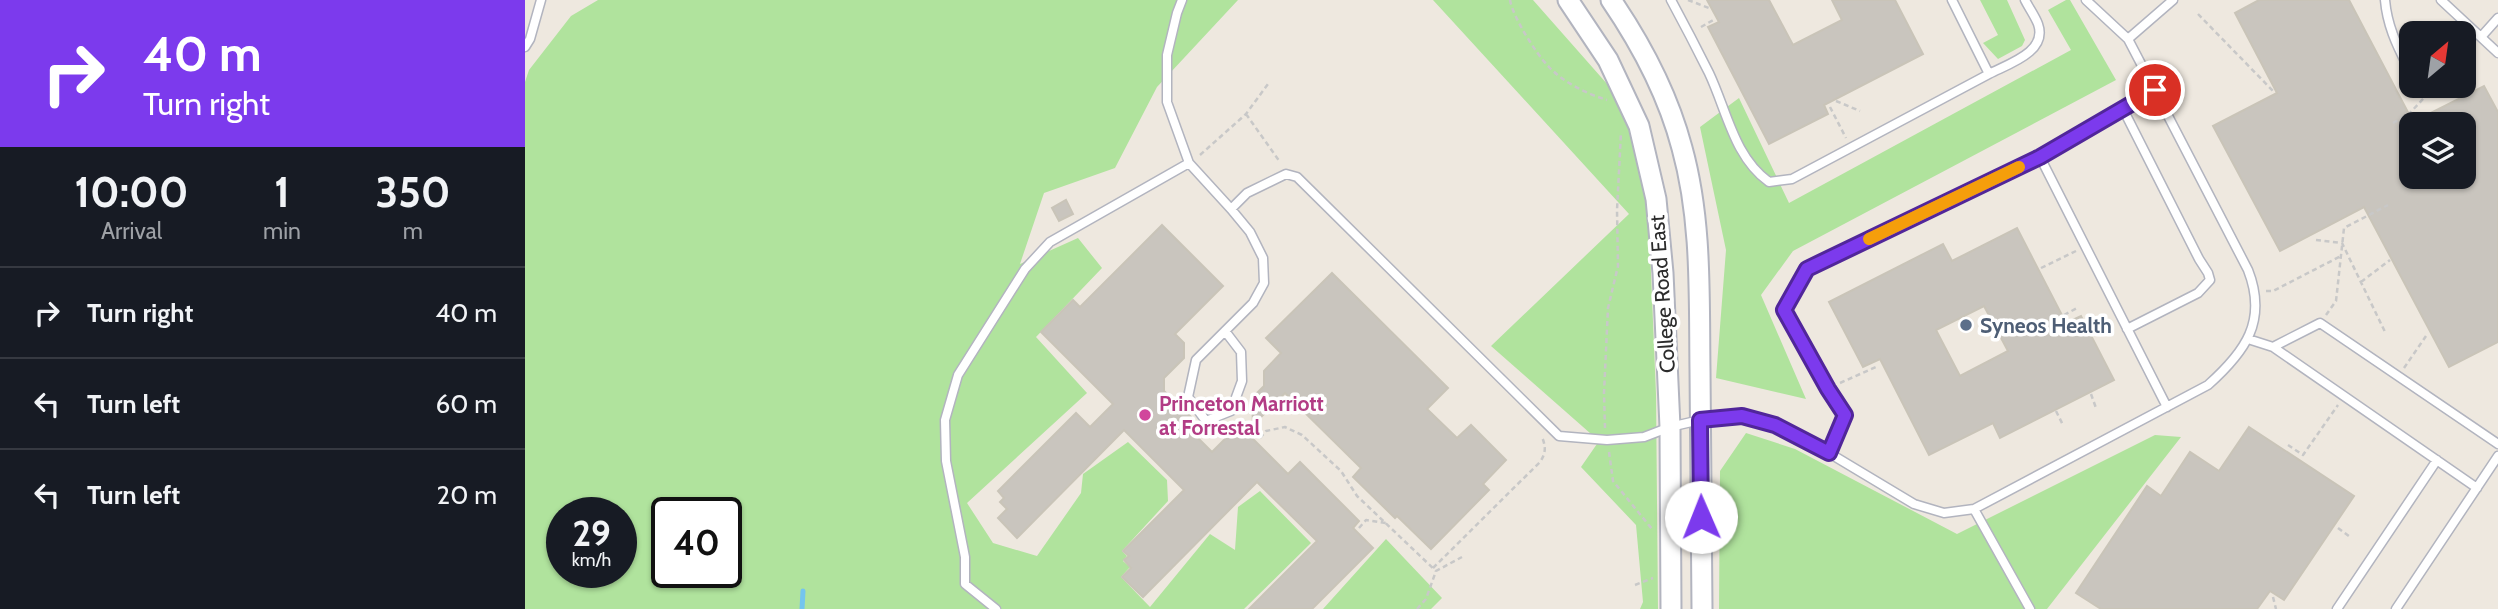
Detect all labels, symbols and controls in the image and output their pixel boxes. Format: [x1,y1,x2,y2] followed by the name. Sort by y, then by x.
[2399,21,2476,98] north arrow
[2399,21,2476,189] map controls
[143,24,262,83] text: 40 m
[28,28,119,119] icon: right
[2125,60,2185,120] pin
[2136,71,2174,109] icon: arrive
[143,84,270,123] text: Turn right
[2399,112,2476,189] button: layers
[75,166,188,218] text: 10:00
[274,166,290,218] text: 1
[376,166,450,218] text: 350
[1644,214,1680,374] street label: College Road East
[101,217,162,245] text: Arrival
[263,217,301,245] text: min
[403,217,423,245] text: m
[28,294,66,332] icon: right
[87,297,193,329] text: Turn right
[435,297,497,329] text: 40 m
[1980,313,2112,338] place label: Syneos Health
[1958,317,1974,333] marker: Syneos Health
[28,385,66,423] icon: left
[87,388,180,420] text: Turn left
[435,388,497,420] text: 60 m
[1159,391,1324,440] place label: Princeton Marriott at Forrestal
[1137,407,1153,423] marker: Princeton Marriott at Forrestal
[28,476,66,514] icon: left
[87,479,180,511] text: Turn left
[437,479,497,511] text: 20 m
[1664,480,1738,554] position arrow
[651,497,742,588] speed limit sign: 40
[572,512,611,555] text: 29
[572,549,611,571] text: km/h

